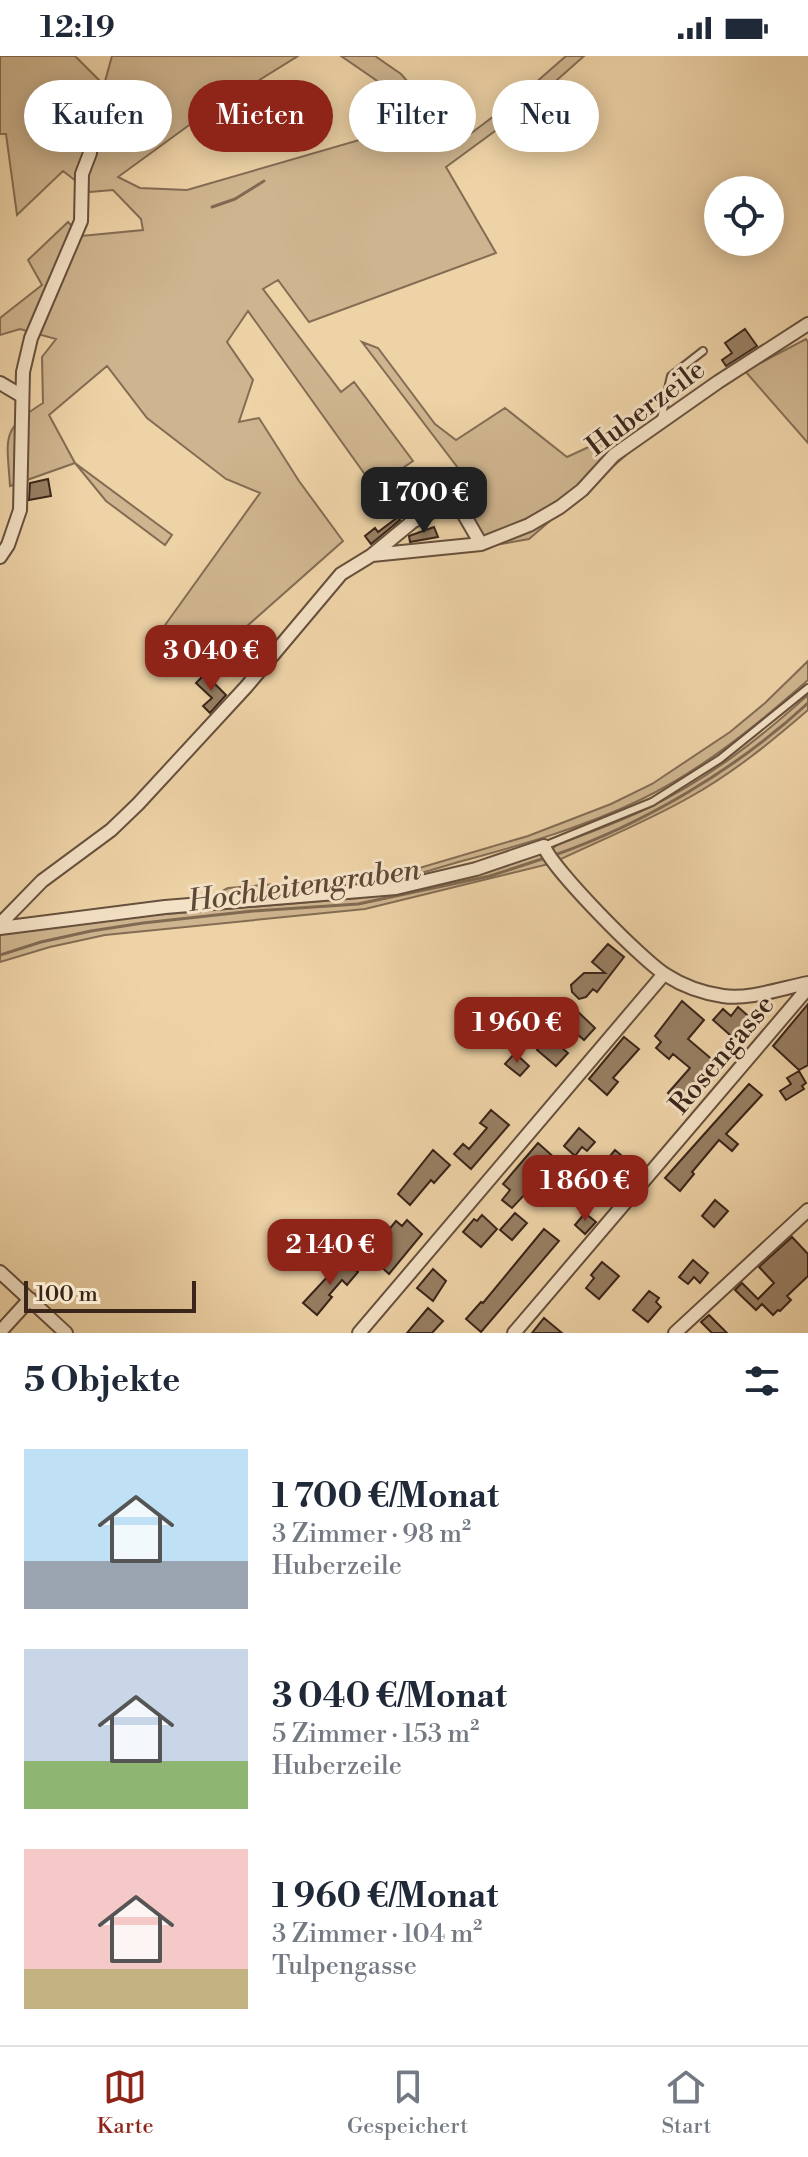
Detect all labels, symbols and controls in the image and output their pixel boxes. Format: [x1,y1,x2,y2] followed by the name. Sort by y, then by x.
[40,9,115,47] text: 12:19
[24,80,172,152] chip: Kaufen
[188,80,333,152] chip: Mieten
[349,80,476,152] chip: Filter
[492,80,599,152] chip: Neu
[704,176,784,256] map controls
[704,176,784,256] button: locate
[580,352,712,464] street label: Huberzeile
[350,467,498,535] pin: 1 700 €
[379,477,469,509] text: 1 700 €
[137,625,285,693] pin: 3 040 €
[163,635,259,667] text: 3 040 €
[185,851,423,921] water label: Hochleitengraben
[662,988,782,1122] street label: Rosengasse
[443,997,591,1065] pin: 1 960 €
[472,1007,562,1039] text: 1 960 €
[511,1155,659,1223] pin: 1 860 €
[540,1165,630,1197] text: 1 860 €
[256,1219,404,1287] pin: 2 140 €
[285,1229,375,1261] text: 2 140 €
[24,1277,196,1313] scale bar
[36,1281,98,1308] text: 100 m
[740,1359,784,1403] icon: filters
[24,1360,180,1402] text: 5 Objekte
[272,1476,499,1518] text: 1 700 €/Monat
[88,1481,184,1577] icon: home
[272,1518,471,1550] text: 3 Zimmer · 98 m²
[272,1550,402,1582] text: Huberzeile
[272,1676,507,1718] text: 3 040 €/Monat
[88,1681,184,1777] icon: home
[272,1718,479,1750] text: 5 Zimmer · 153 m²
[272,1750,402,1782] text: Huberzeile
[272,1876,498,1918] text: 1 960 €/Monat
[88,1881,184,1977] icon: home
[272,1918,482,1950] text: 3 Zimmer · 104 m²
[272,1950,417,1982] text: Tulpengasse
[97,2065,154,2140] tab: Karte
[347,2065,468,2140] tab: Gespeichert
[661,2065,711,2140] tab: Start

